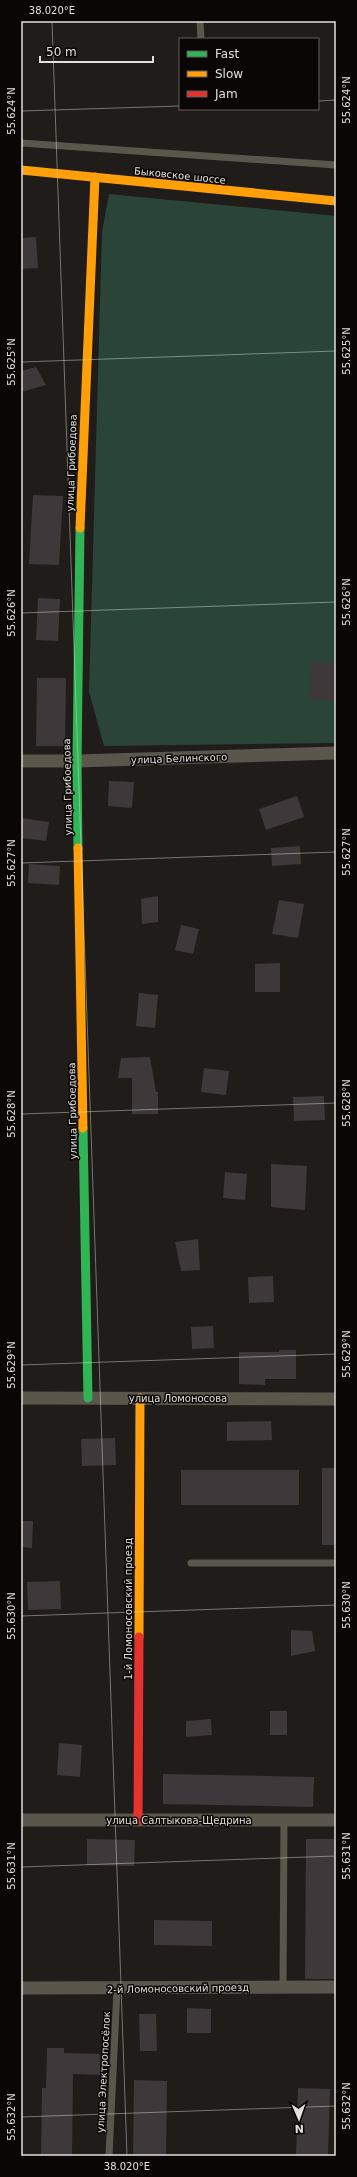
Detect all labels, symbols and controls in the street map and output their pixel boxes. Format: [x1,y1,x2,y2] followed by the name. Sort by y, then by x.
[29,5,75,16] text: 38.020°E
[40,38,153,64] scale bar
[179,38,319,110] legend
[46,45,77,59] text: 50 m
[215,47,239,61] text: Fast
[215,67,243,81] text: Slow
[341,76,352,124] text: 55.624°N
[6,87,17,135] text: 55.624°N
[214,87,238,101] text: Jam
[134,165,226,186] street label: Быковское шоссе
[341,327,352,375] text: 55.625°N
[6,338,17,386] text: 55.625°N
[64,414,79,512] street label: улица Грибоедова
[341,578,352,626] text: 55.626°N
[6,589,17,637] text: 55.626°N
[61,738,74,836] street label: улица Грибоедова
[131,751,227,766] street label: улица Белинского
[341,828,352,876] text: 55.627°N
[6,839,17,887] text: 55.627°N
[66,1062,79,1160] street label: улица Грибоедова
[341,1079,352,1127] text: 55.628°N
[6,1090,17,1138] text: 55.628°N
[341,1330,352,1378] text: 55.629°N
[6,1341,17,1389] text: 55.629°N
[129,1393,227,1404] street label: улица Ломоносова
[123,1538,134,1680] street label: 1-й Ломоносовский проезд
[341,1581,352,1629] text: 55.630°N
[6,1592,17,1640] text: 55.630°N
[106,1815,252,1826] street label: улица Салтыкова-Щедрина
[341,1832,352,1880] text: 55.631°N
[6,1842,17,1890] text: 55.631°N
[107,1982,249,1995] street label: 2-й Ломоносовский проезд
[95,2011,112,2133] street label: улица Электропосёлок
[341,2082,352,2130] text: 55.632°N
[6,2093,17,2141] text: 55.632°N
[279,2099,319,2139] north arrow
[294,2122,304,2135] text: N
[104,2161,150,2172] text: 38.020°E

